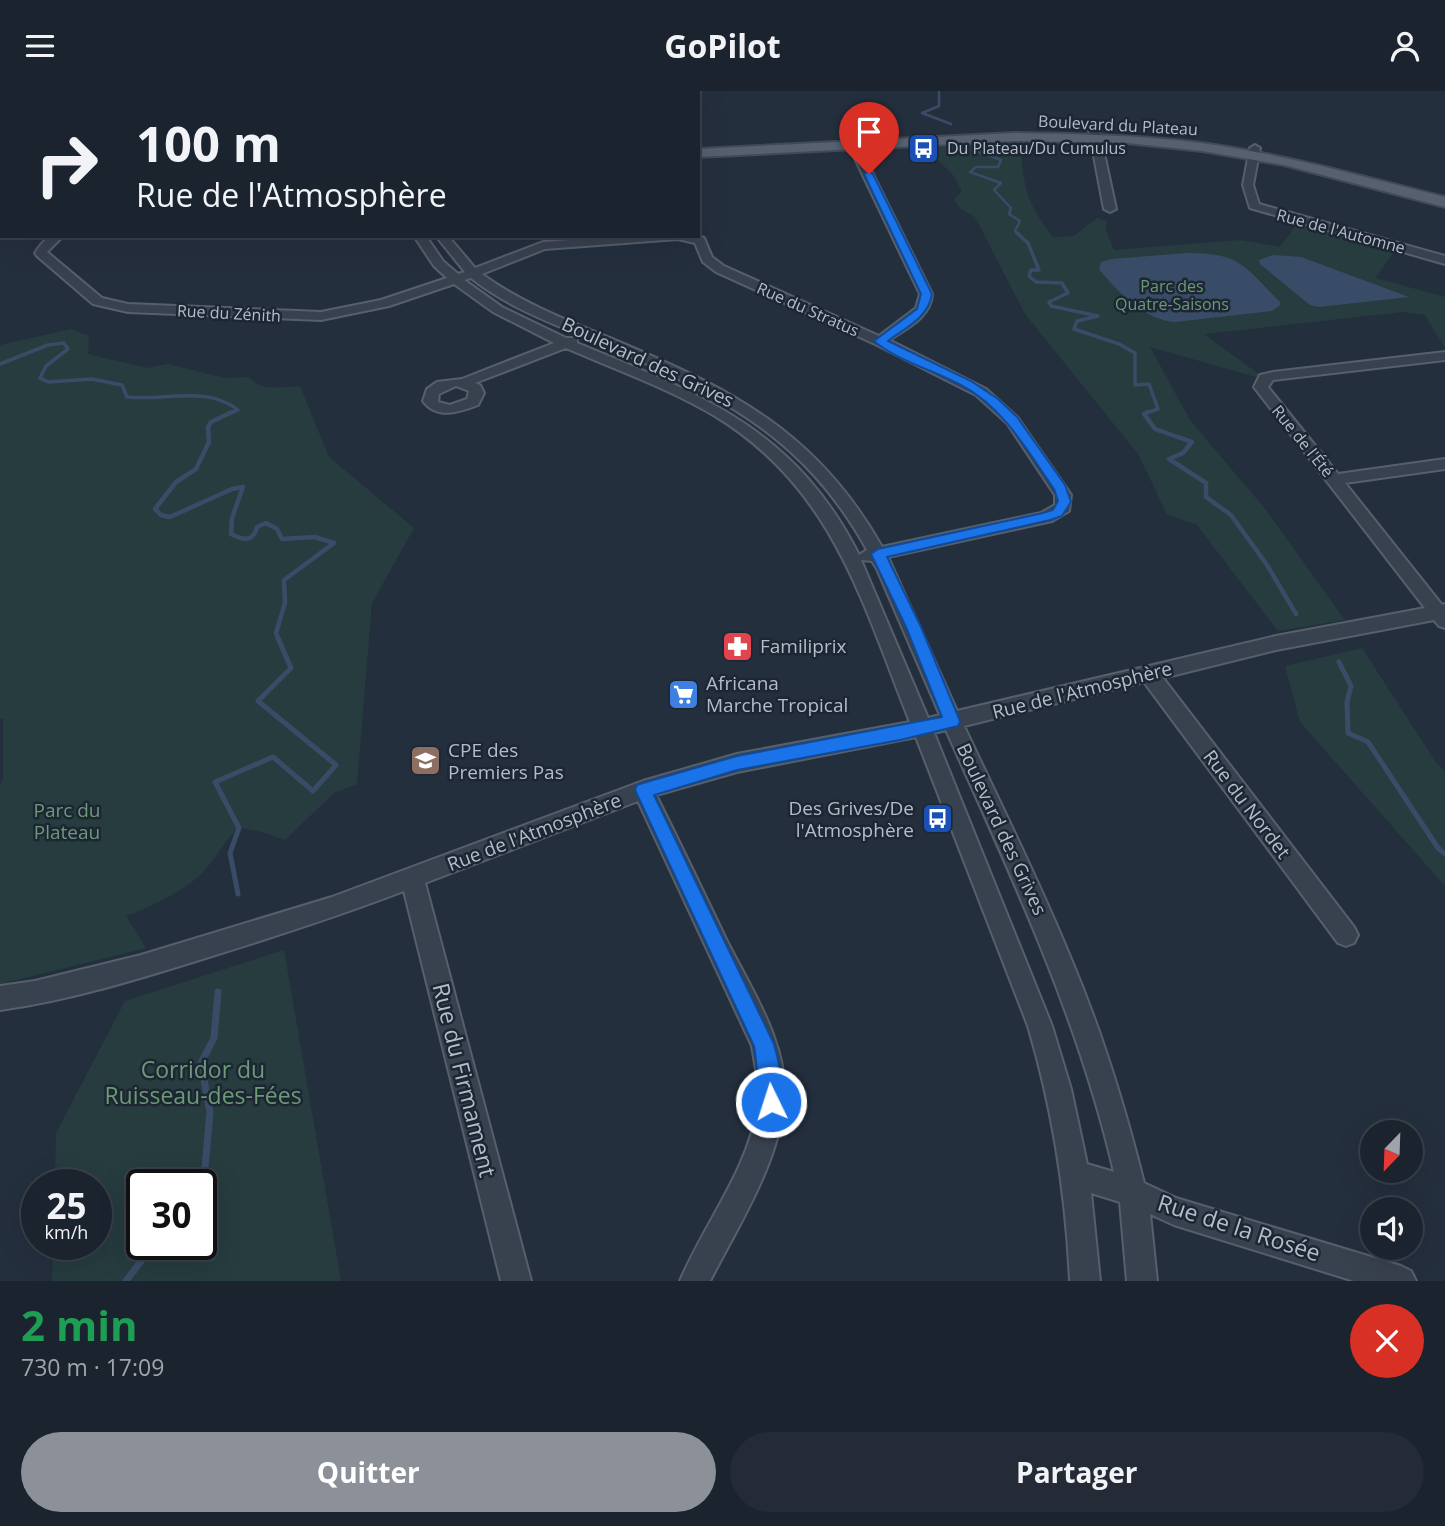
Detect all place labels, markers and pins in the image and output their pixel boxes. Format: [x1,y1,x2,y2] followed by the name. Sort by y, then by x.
[839,102,899,174] pin
[907,131,941,165] bus stop icon: Du Plateau/Du Cumulus
[947,137,1126,159] place label: Du Plateau/Du Cumulus
[720,629,754,663] pharmacy icon: Familiprix
[760,633,847,659] place label: Familiprix
[706,670,848,718] place label: Africana Marche Tropical
[666,677,700,711] supermarket icon: Africana Marche Tropical
[448,737,564,785] place label: CPE des Premiers Pas
[408,744,442,778] school or university icon: CPE des Premiers Pas
[789,795,914,843] place label: Des Grives/De l'Atmosphère
[920,802,954,836] bus stop icon: Des Grives/De l'Atmosphère

